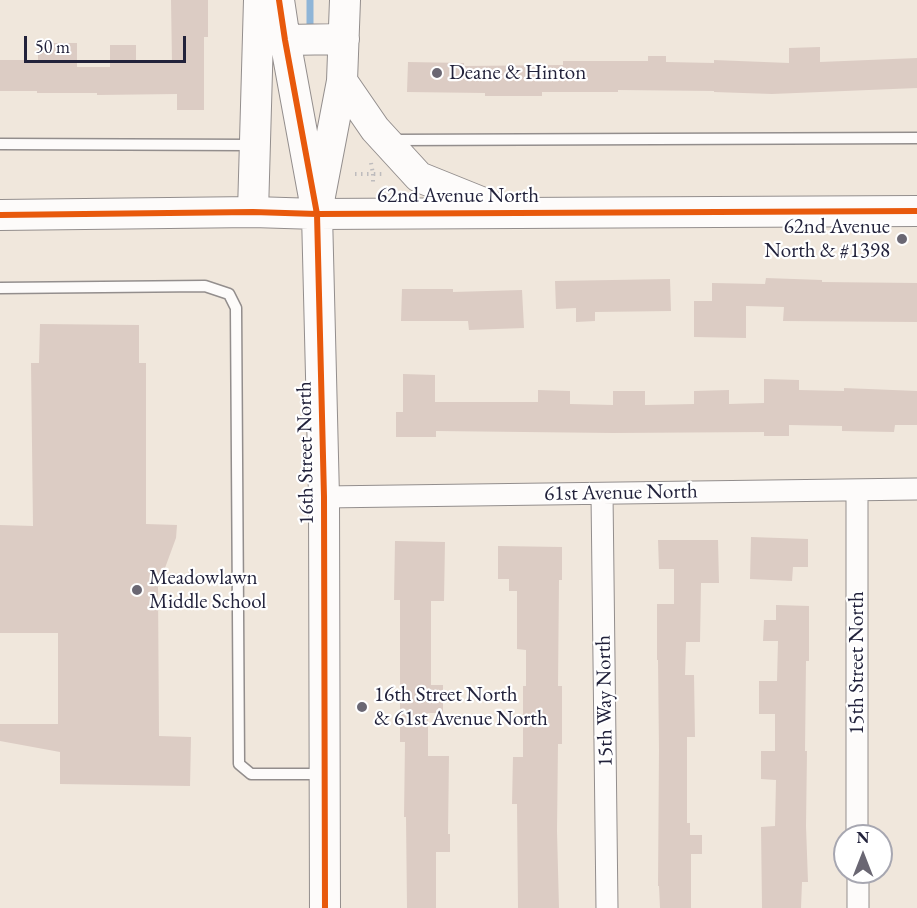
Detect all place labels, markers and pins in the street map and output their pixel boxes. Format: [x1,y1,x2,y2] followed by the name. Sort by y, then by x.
[449,60,586,86] place label: Deane & Hinton
[430,66,444,80] marker: Deane & Hinton
[764,214,890,264] place label: 62nd Avenue North & #1398
[895,232,909,246] marker: 62nd Avenue North & #1398
[149,565,266,615] place label: Meadowlawn Middle School
[130,583,144,597] marker: Meadowlawn Middle School
[374,682,548,732] place label: 16th Street North & 61st Avenue North
[355,700,369,714] marker: 16th Street North & 61st Avenue North

